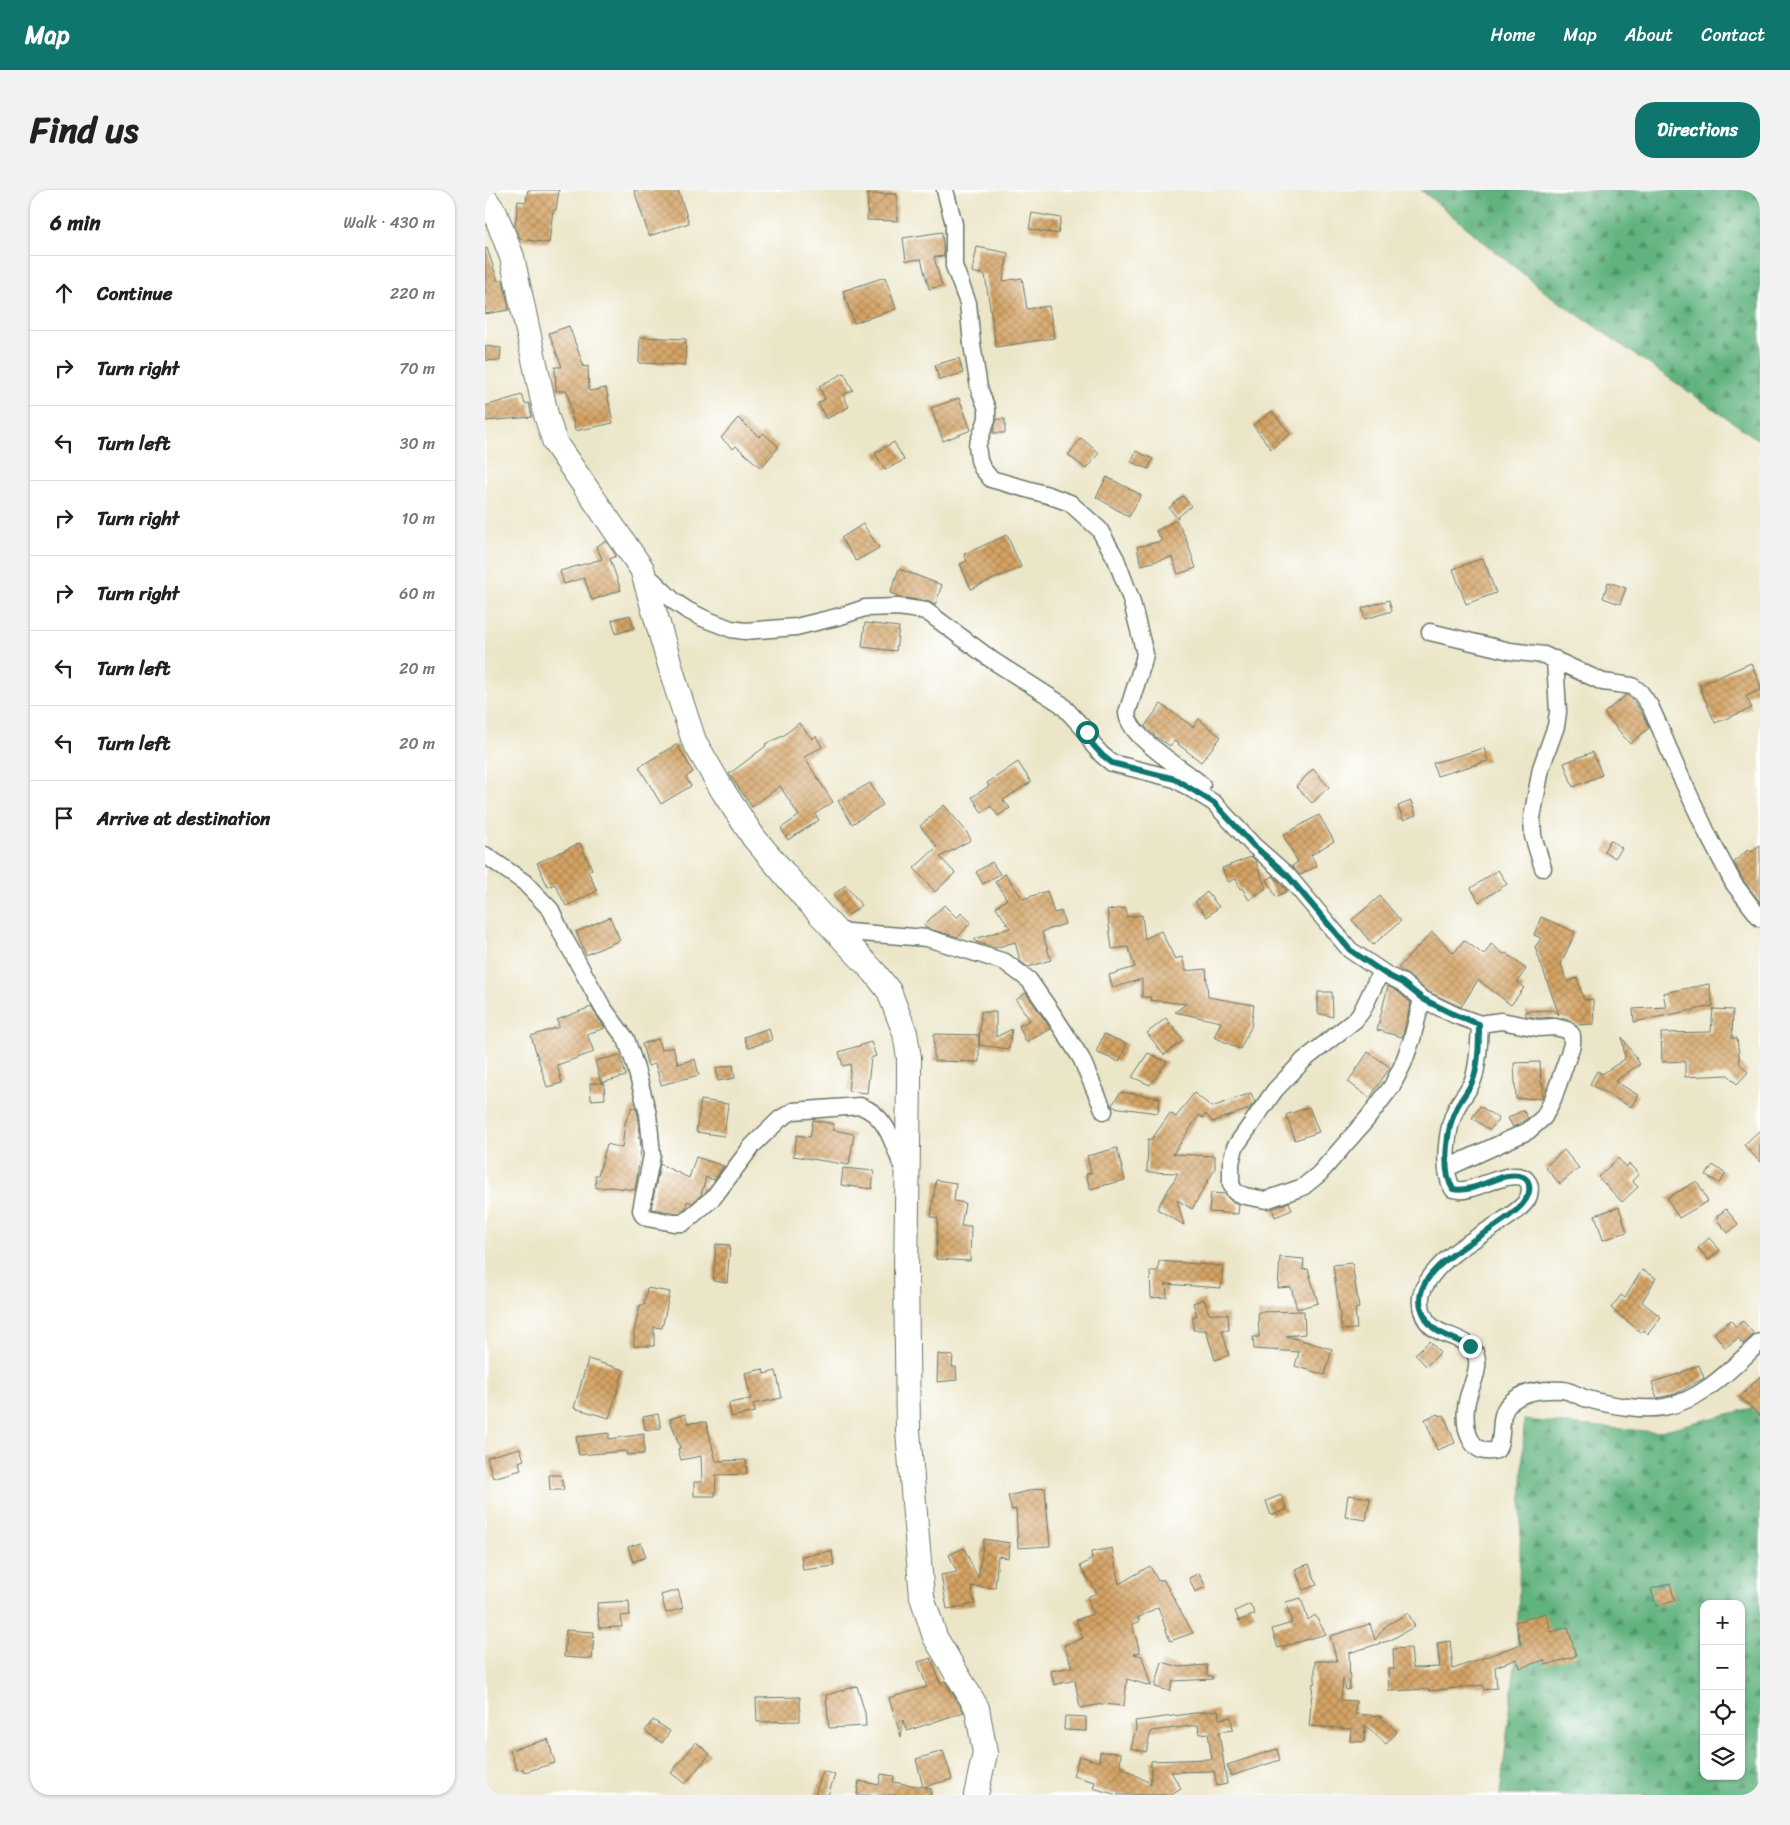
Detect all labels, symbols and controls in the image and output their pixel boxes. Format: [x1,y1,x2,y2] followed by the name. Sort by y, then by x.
[25,14,69,56] text: Map
[1491,19,1536,51] text: Home
[1564,19,1597,51] text: Map
[1625,19,1673,51] text: About
[1701,19,1765,51] text: Contact
[30,99,138,161] text: Find us
[1635,102,1760,158] button: Directions
[50,204,101,242] text: 6 min
[344,208,435,237] text: Walk · 430 m
[97,277,173,310] text: Continue
[50,279,78,307] icon: ahead
[390,279,435,308] text: 220 m
[97,352,179,385] text: Turn right
[50,354,78,382] icon: right
[399,354,435,383] text: 70 m
[97,427,170,460] text: Turn left
[50,429,78,457] icon: left
[400,429,435,458] text: 30 m
[97,502,179,535] text: Turn right
[50,504,78,532] icon: right
[402,504,435,533] text: 10 m
[97,577,179,610] text: Turn right
[50,579,78,607] icon: right
[399,579,435,608] text: 60 m
[97,652,170,685] text: Turn left
[50,654,78,682] icon: left
[399,654,435,683] text: 20 m
[1076,721,1099,744] route start
[97,727,170,760] text: Turn left
[50,729,78,757] icon: left
[399,729,435,758] text: 20 m
[97,802,270,835] text: Arrive at destination
[50,804,78,832] icon: arrive
[1459,1335,1482,1358] route end
[1700,1600,1745,1780] map controls
[1700,1600,1745,1645] button: +
[1700,1645,1745,1690] button: −
[1700,1690,1745,1735] button: locate
[1700,1735,1745,1780] button: layers

